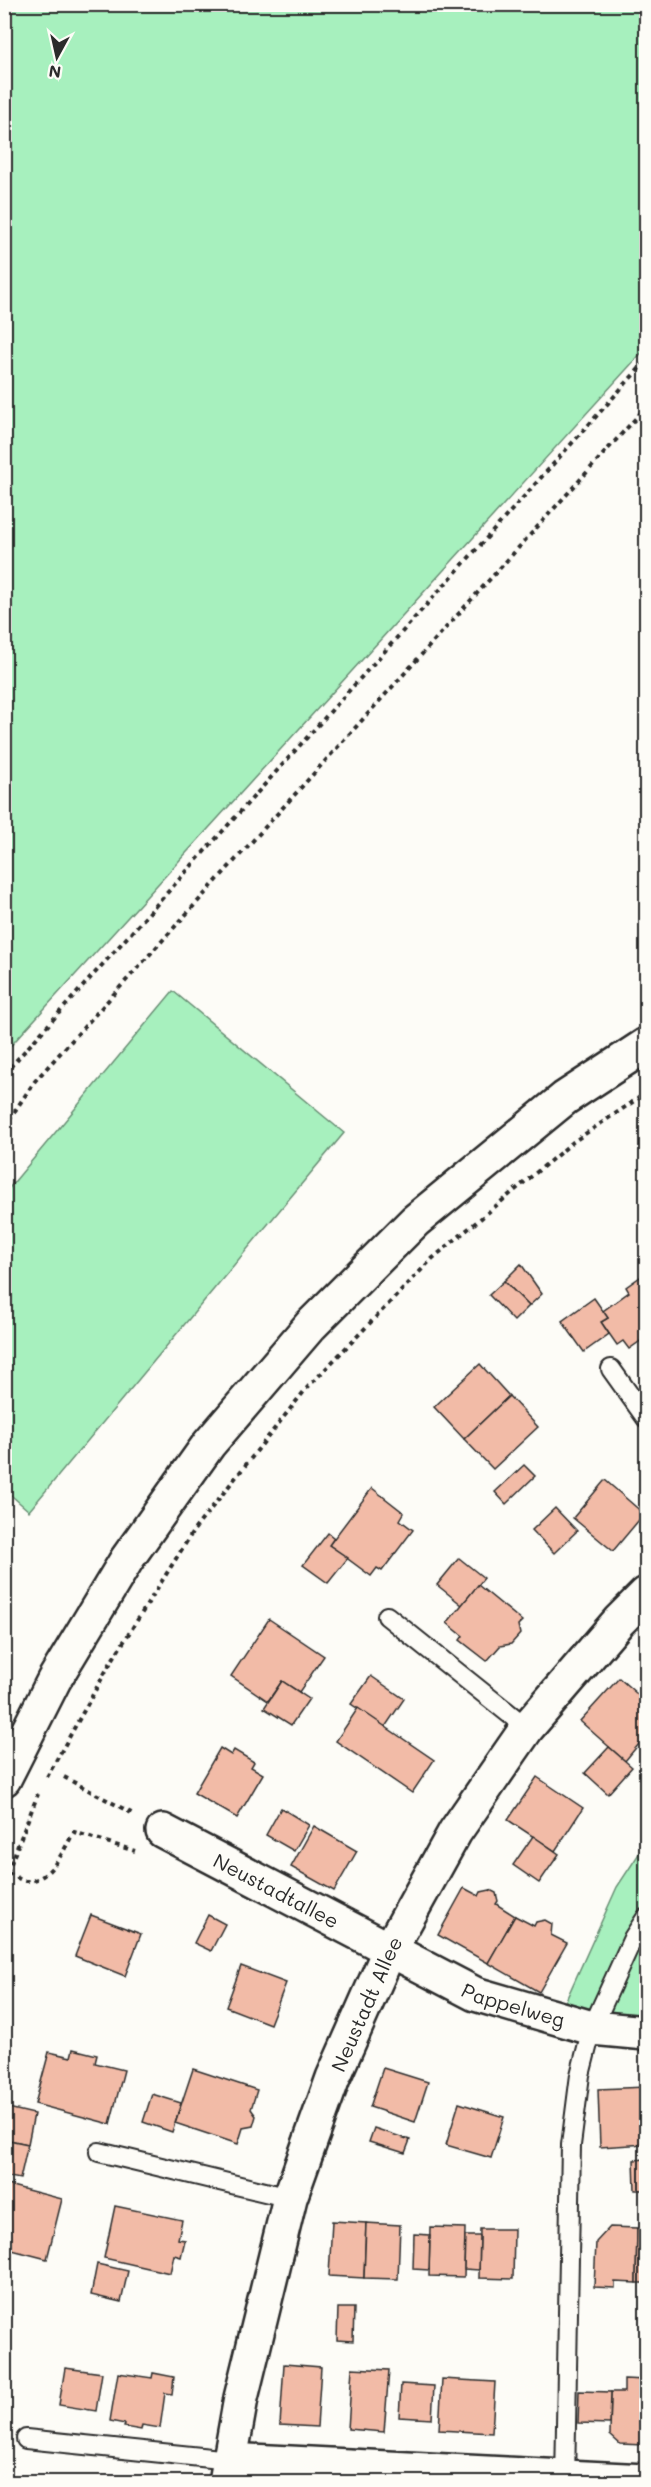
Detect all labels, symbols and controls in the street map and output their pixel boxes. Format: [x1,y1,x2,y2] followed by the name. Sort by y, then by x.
[27,27,87,87] north arrow
[47,61,62,84] text: N
[209,1847,344,1934] street label: Neustadtallee
[325,1931,408,2076] street label: Neustadt Allee
[457,1976,568,2032] street label: Pappelweg

